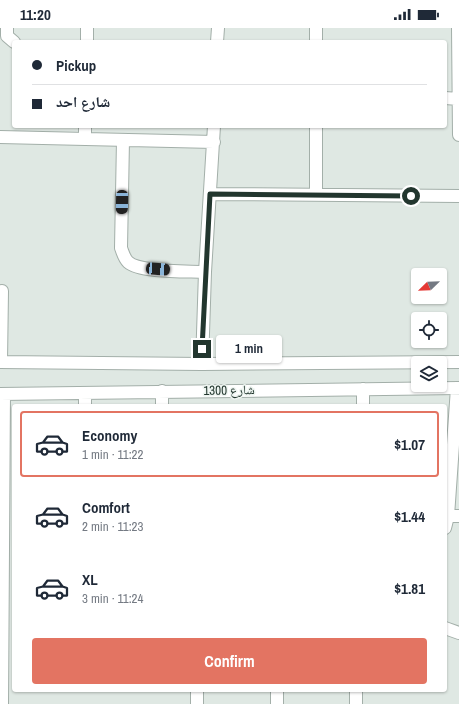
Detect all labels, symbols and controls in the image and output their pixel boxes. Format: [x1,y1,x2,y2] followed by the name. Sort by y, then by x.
[20,4,51,25] text: 11:20
[56,55,96,76] text: Pickup
[56,91,110,112] text: شارع احد
[402,187,420,205] route start
[116,190,128,214] car
[146,262,170,276] car
[411,268,447,304] north arrow
[411,268,447,392] map controls
[411,312,447,348] button: locate
[216,335,282,363] callout: 1 min
[193,340,211,358] route end
[235,340,263,357] text: 1 min
[411,356,447,392] button: layers
[203,381,255,400] street label: شارع 1300
[82,425,137,446] text: Economy
[34,426,70,462] icon: car
[394,434,425,455] text: $1.07
[82,446,143,463] text: 1 min · 11:22
[82,497,130,518] text: Comfort
[34,498,70,534] icon: car
[394,506,425,527] text: $1.44
[82,518,143,535] text: 2 min · 11:23
[82,569,98,590] text: XL
[34,570,70,606] icon: car
[394,578,425,599] text: $1.81
[82,590,143,607] text: 3 min · 11:24
[32,638,427,684] button: Confirm

